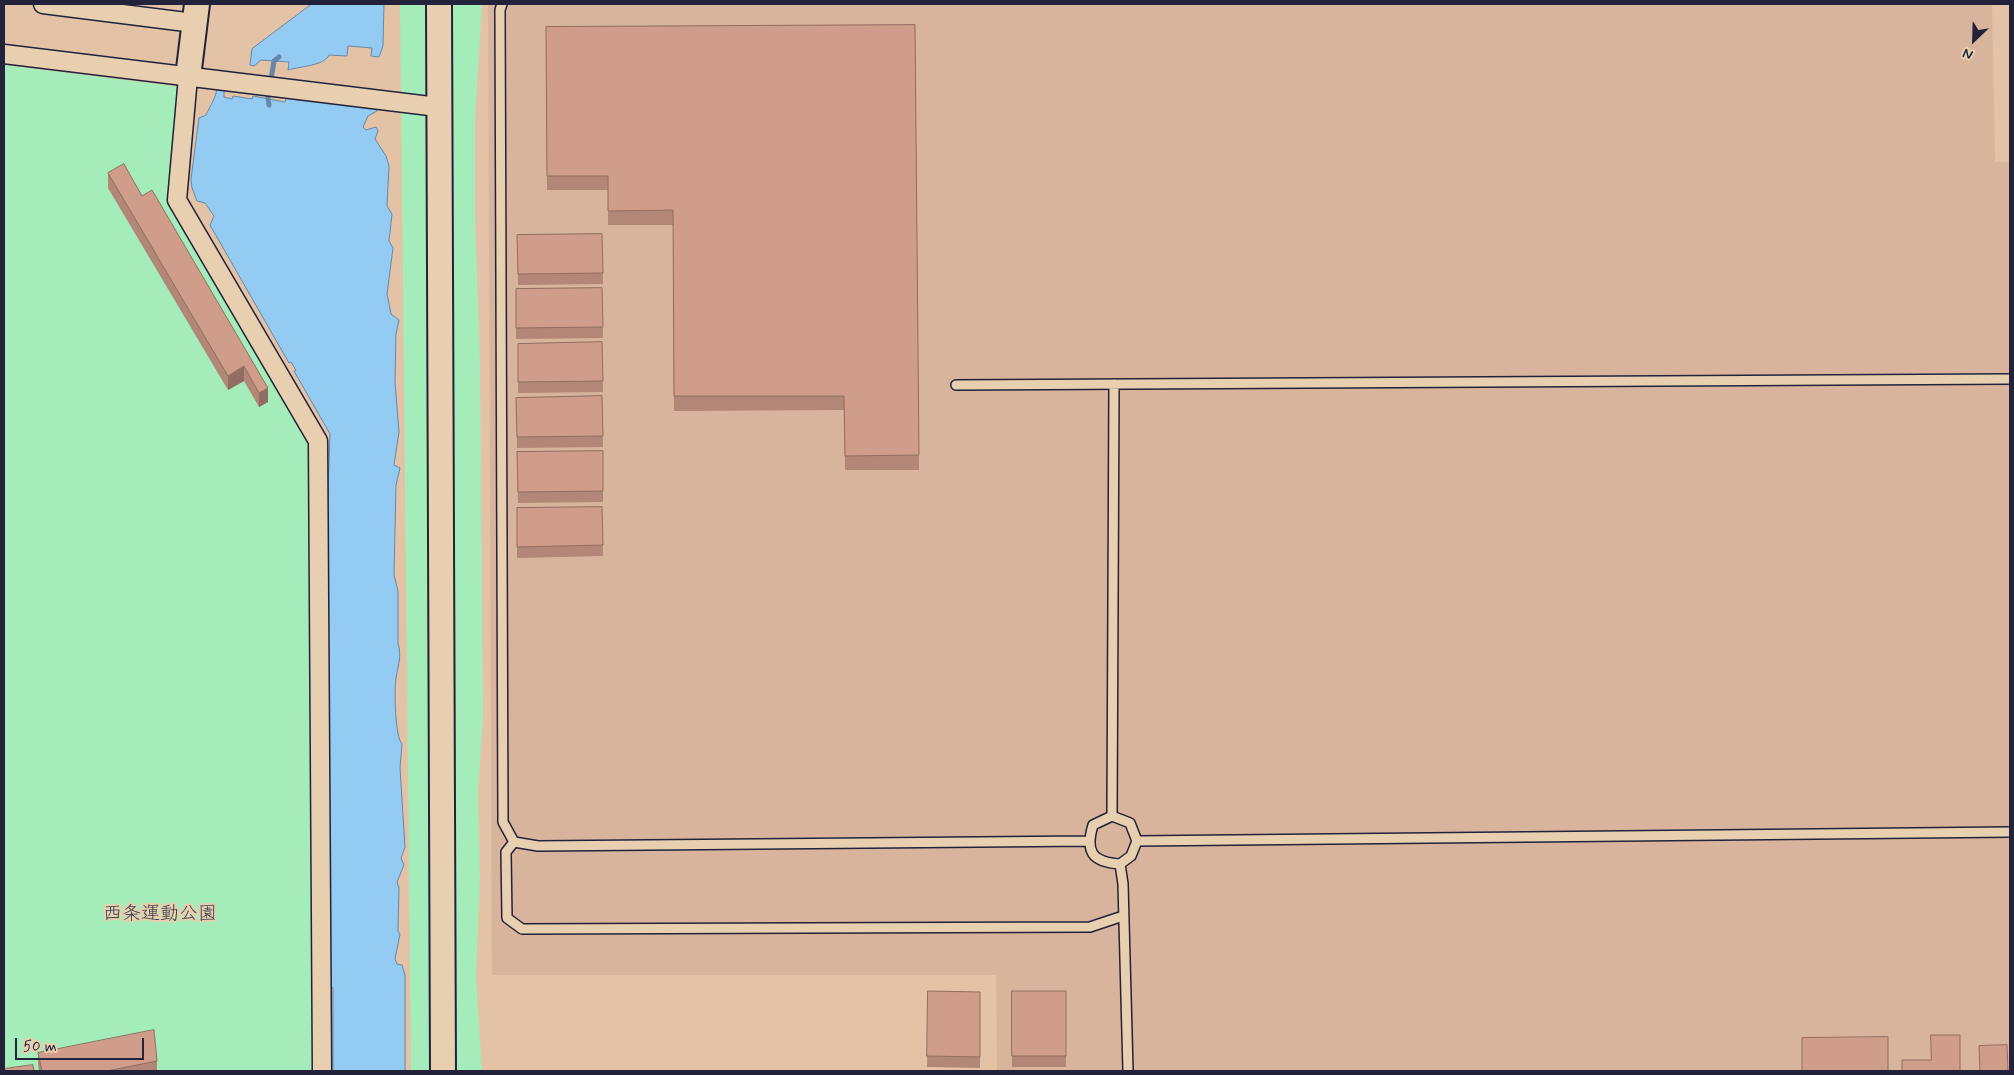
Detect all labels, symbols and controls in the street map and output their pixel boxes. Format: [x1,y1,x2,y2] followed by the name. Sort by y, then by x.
[1949,15,1999,65] north arrow
[1960,44,1976,64] text: N
[103,904,217,926] park label: 西条運動公園
[18,1028,146,1060] scale bar
[23,1037,57,1057] text: 50 m

